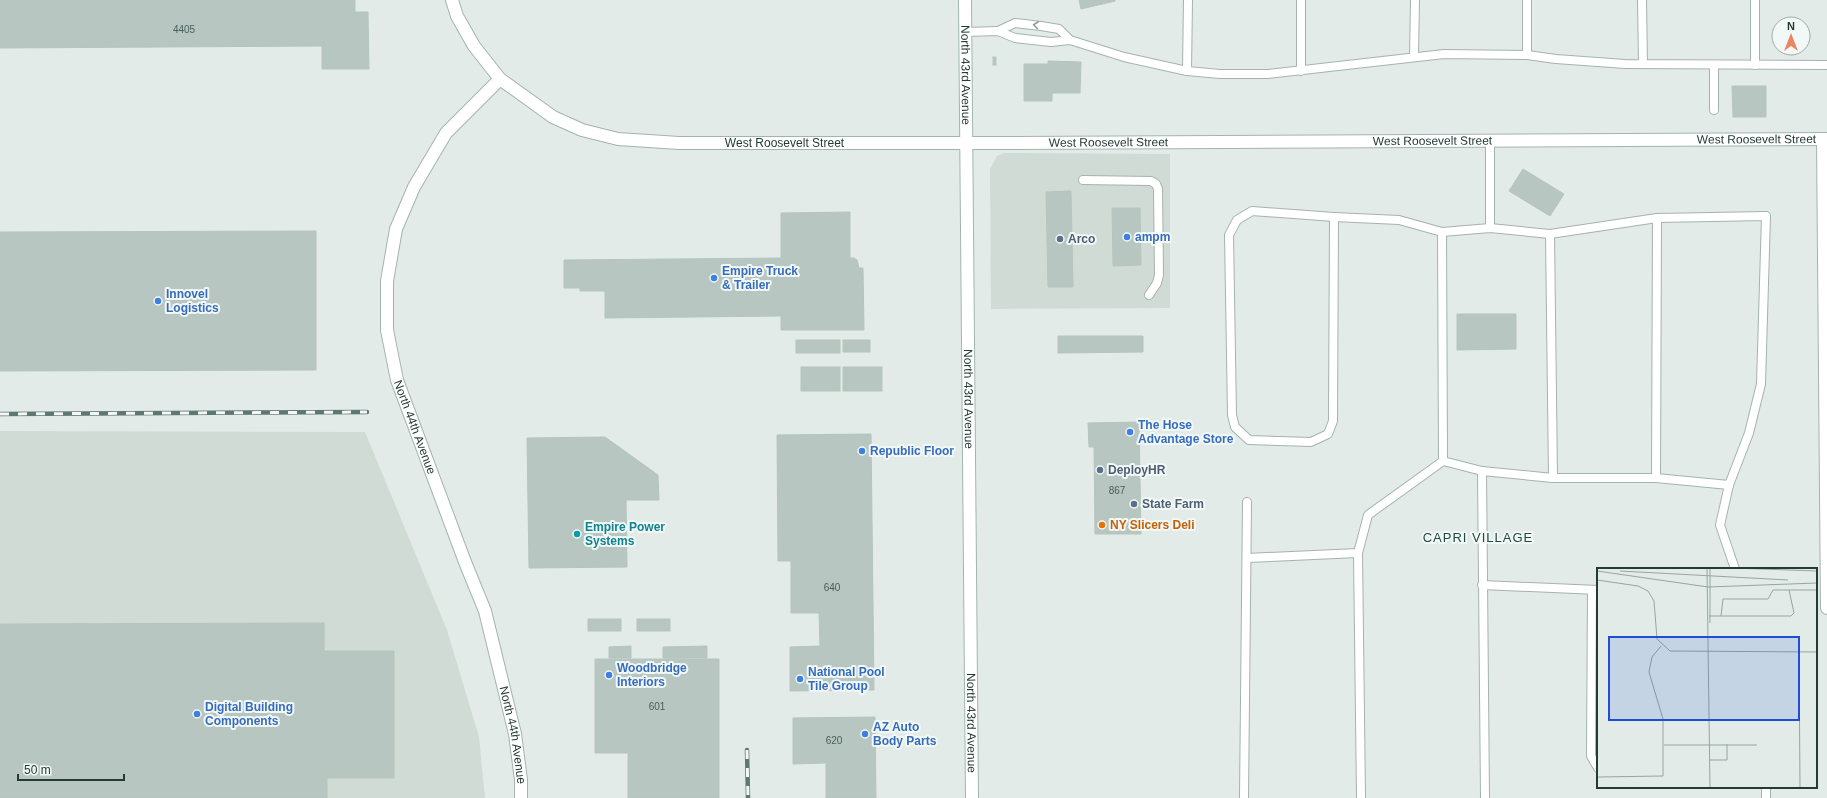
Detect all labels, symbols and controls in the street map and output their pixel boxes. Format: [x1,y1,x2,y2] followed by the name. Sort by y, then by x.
[1771,16,1811,56] north arrow
[1787,20,1795,32] text: N
[1033,21,1039,30] one-way arrow
[173,24,196,35] house number: 4405
[958,25,973,125] street label: North 43rd Avenue
[1697,132,1817,147] street label: West Roosevelt Street
[1373,134,1493,148] street label: West Roosevelt Street
[1049,135,1169,150] street label: West Roosevelt Street
[725,136,845,150] street label: West Roosevelt Street
[1135,230,1170,244] place label: ampm
[1068,232,1095,246] place label: Arco
[1122,232,1132,242] marker: ampm
[1055,234,1065,244] marker: Arco
[722,264,798,292] place label: Empire Truck & Trailer
[709,273,719,283] marker: Empire Truck & Trailer
[166,287,219,315] place label: Innovel Logistics
[153,296,163,306] marker: Innovel Logistics
[961,349,976,449] street label: North 43rd Avenue
[391,378,439,476] street label: North 44th Avenue
[1138,418,1234,446] place label: The Hose Advantage Store
[1125,427,1135,437] marker: The Hose Advantage Store
[870,444,954,458] place label: Republic Floor
[857,446,867,456] marker: Republic Floor
[1108,463,1166,477] place label: DeployHR
[1095,465,1105,475] marker: DeployHR
[1109,485,1126,496] house number: 867
[1142,497,1204,511] place label: State Farm
[1129,499,1139,509] marker: State Farm
[1110,518,1195,532] place label: NY Slicers Deli
[585,520,665,548] place label: Empire Power Systems
[1097,520,1107,530] marker: NY Slicers Deli
[572,529,582,539] marker: Empire Power Systems
[1423,530,1533,545] district label: CAPRI VILLAGE
[1597,568,1817,788] inset map
[824,582,841,593] house number: 640
[617,661,687,689] place label: Woodbridge Interiors
[808,665,885,693] place label: National Pool Tile Group
[604,670,614,680] marker: Woodbridge Interiors
[964,673,979,773] street label: North 43rd Avenue
[795,674,805,684] marker: National Pool Tile Group
[497,685,528,784] street label: North 44th Avenue
[205,700,293,728] place label: Digital Building Components
[649,701,666,712] house number: 601
[192,709,202,719] marker: Digital Building Components
[873,720,937,748] place label: AZ Auto Body Parts
[860,729,870,739] marker: AZ Auto Body Parts
[826,735,843,746] house number: 620
[18,756,124,782] scale bar
[24,763,51,777] text: 50 m

